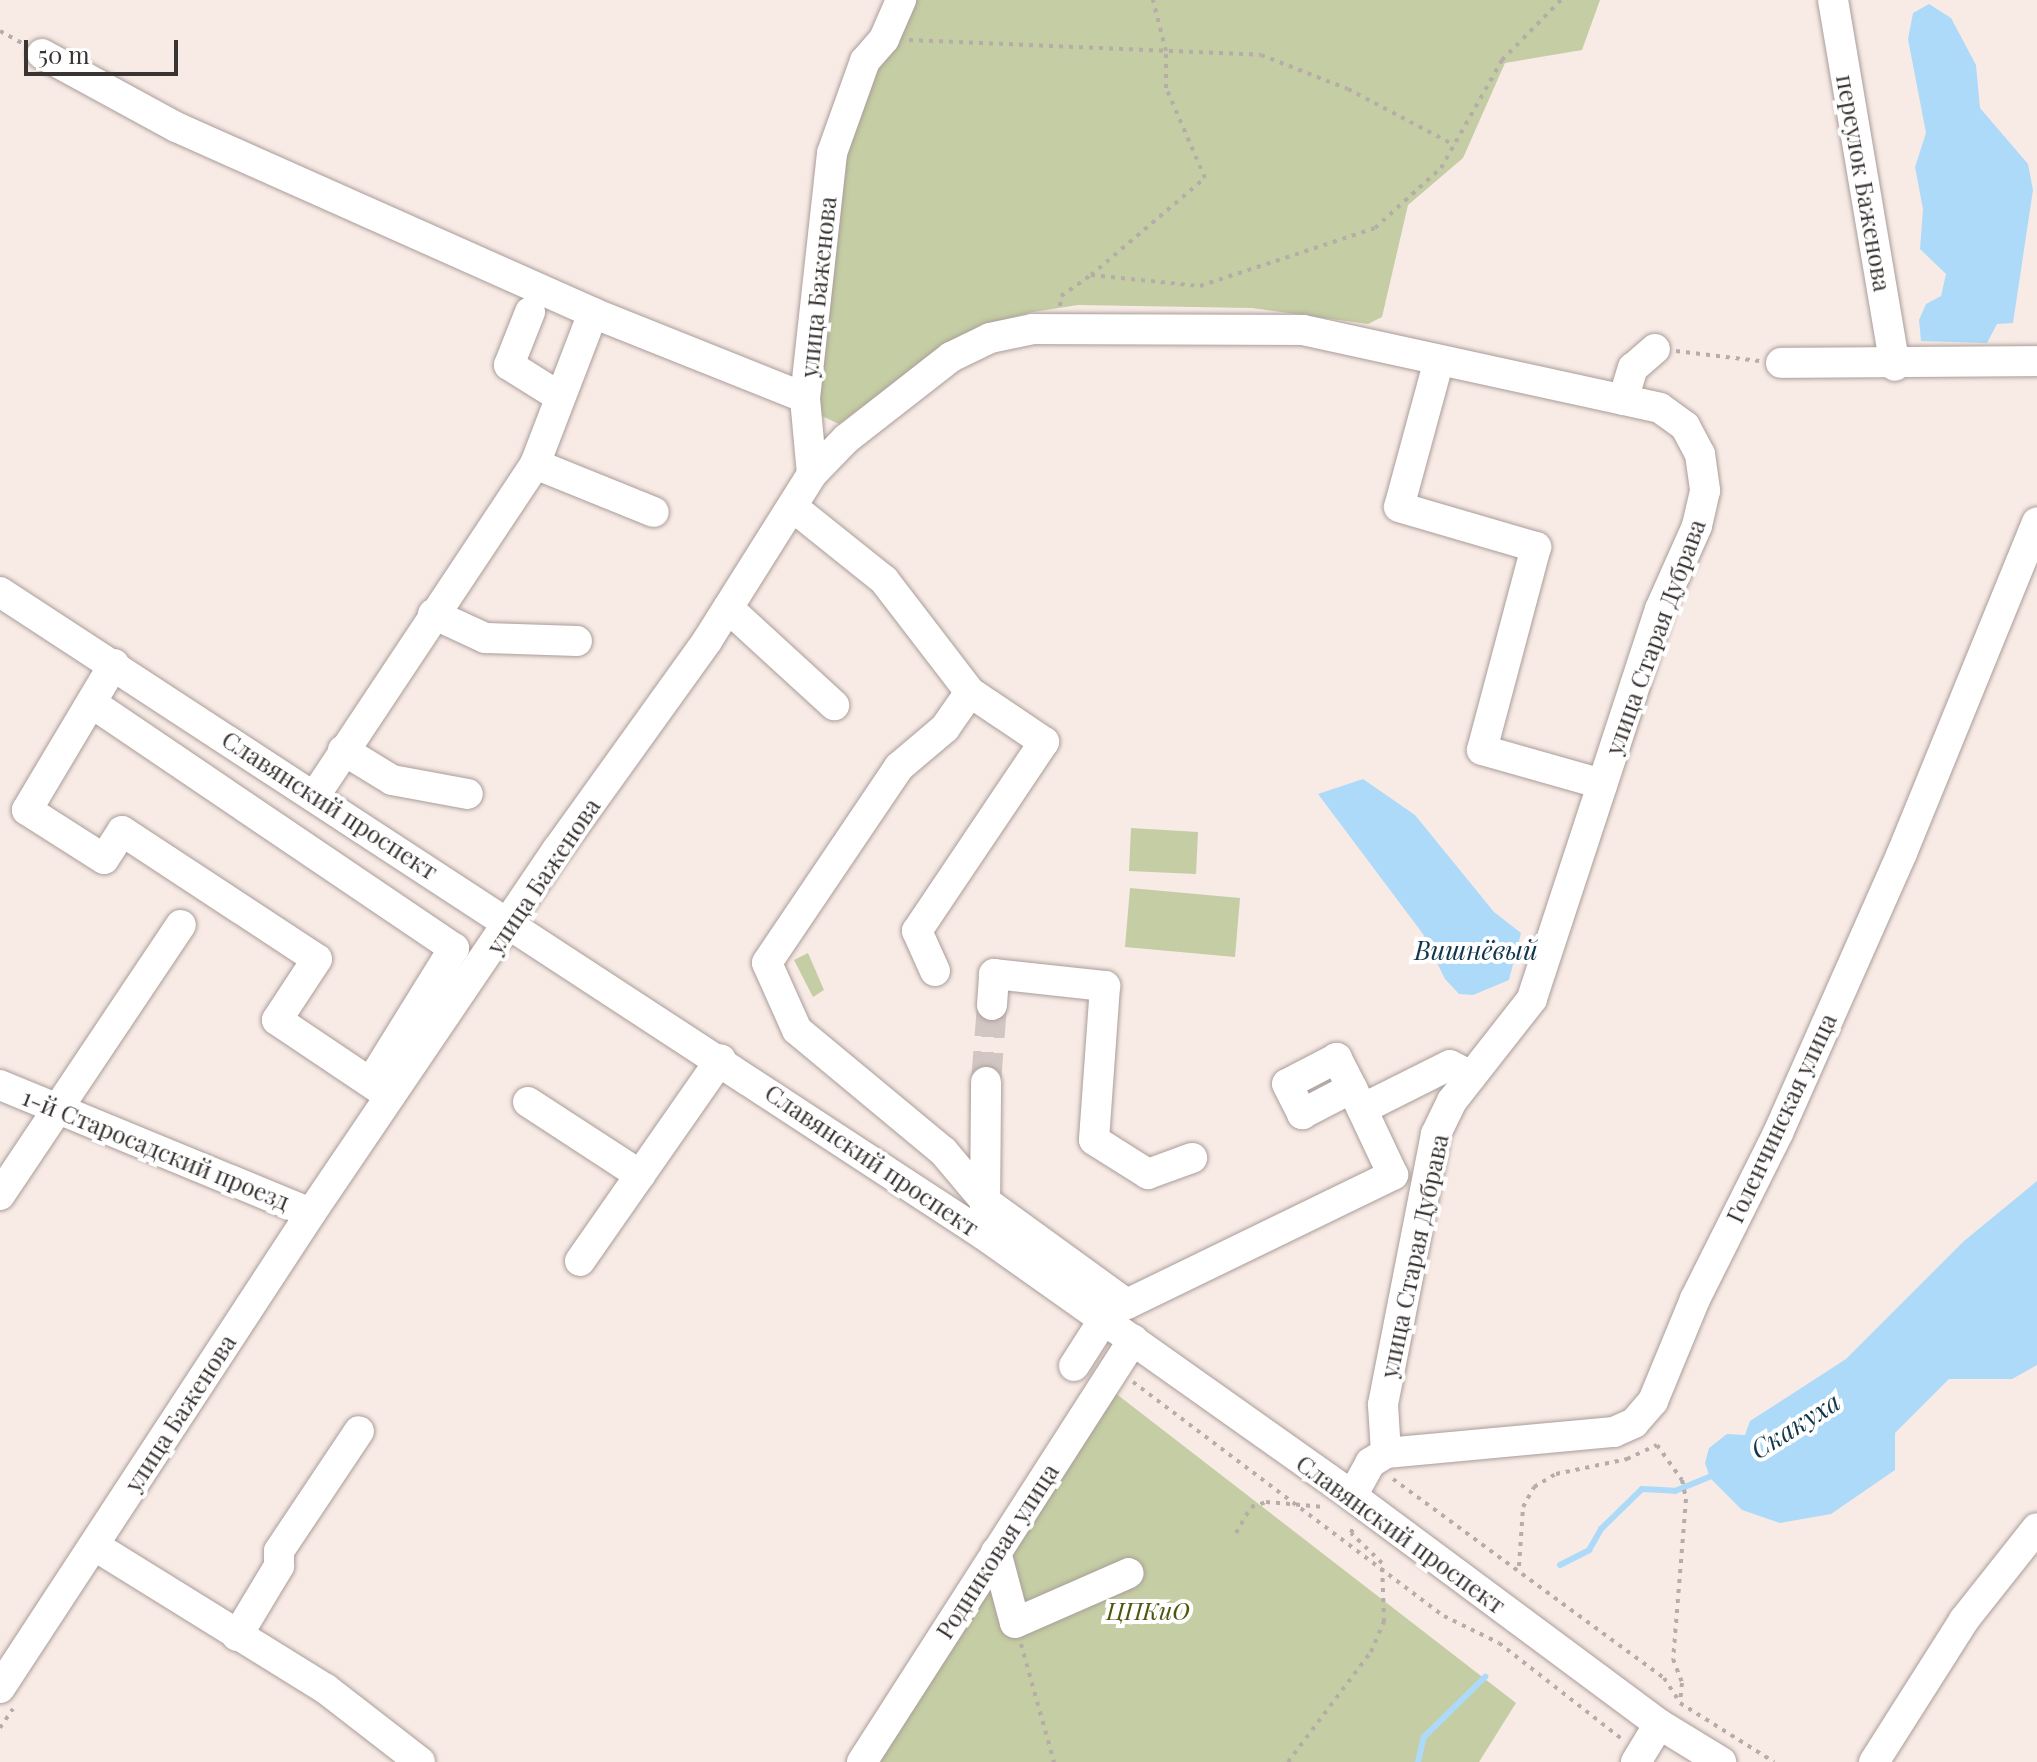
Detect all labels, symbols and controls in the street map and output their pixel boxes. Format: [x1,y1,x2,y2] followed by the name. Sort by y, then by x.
[28,24,182,74] scale bar
[38,38,90,70] text: 50 m
[1831,72,1897,294] street label: переулок Баженова
[794,195,842,379] street label: улица Баженова
[1599,515,1711,759] street label: улица Старая Дубрава
[217,724,443,886] street label: Славянский проспект
[480,793,606,959] street label: улица Баженова
[1414,934,1538,966] water label: Вишнёвый
[1720,1009,1842,1227] street label: Голенчинская улица
[760,1078,984,1242] street label: Славянский проспект
[18,1082,294,1216] street label: 1-й Старосадский проезд
[1374,1131,1454,1381] street label: улица Старая Дубрава
[118,1329,242,1497] street label: улица Баженова
[1744,1385,1846,1465] water label: Скакуха
[1291,1448,1511,1620] street label: Славянский проспект
[930,1458,1064,1644] street label: Родниковая улица
[1106,1597,1190,1625] park label: ЦПКиО

